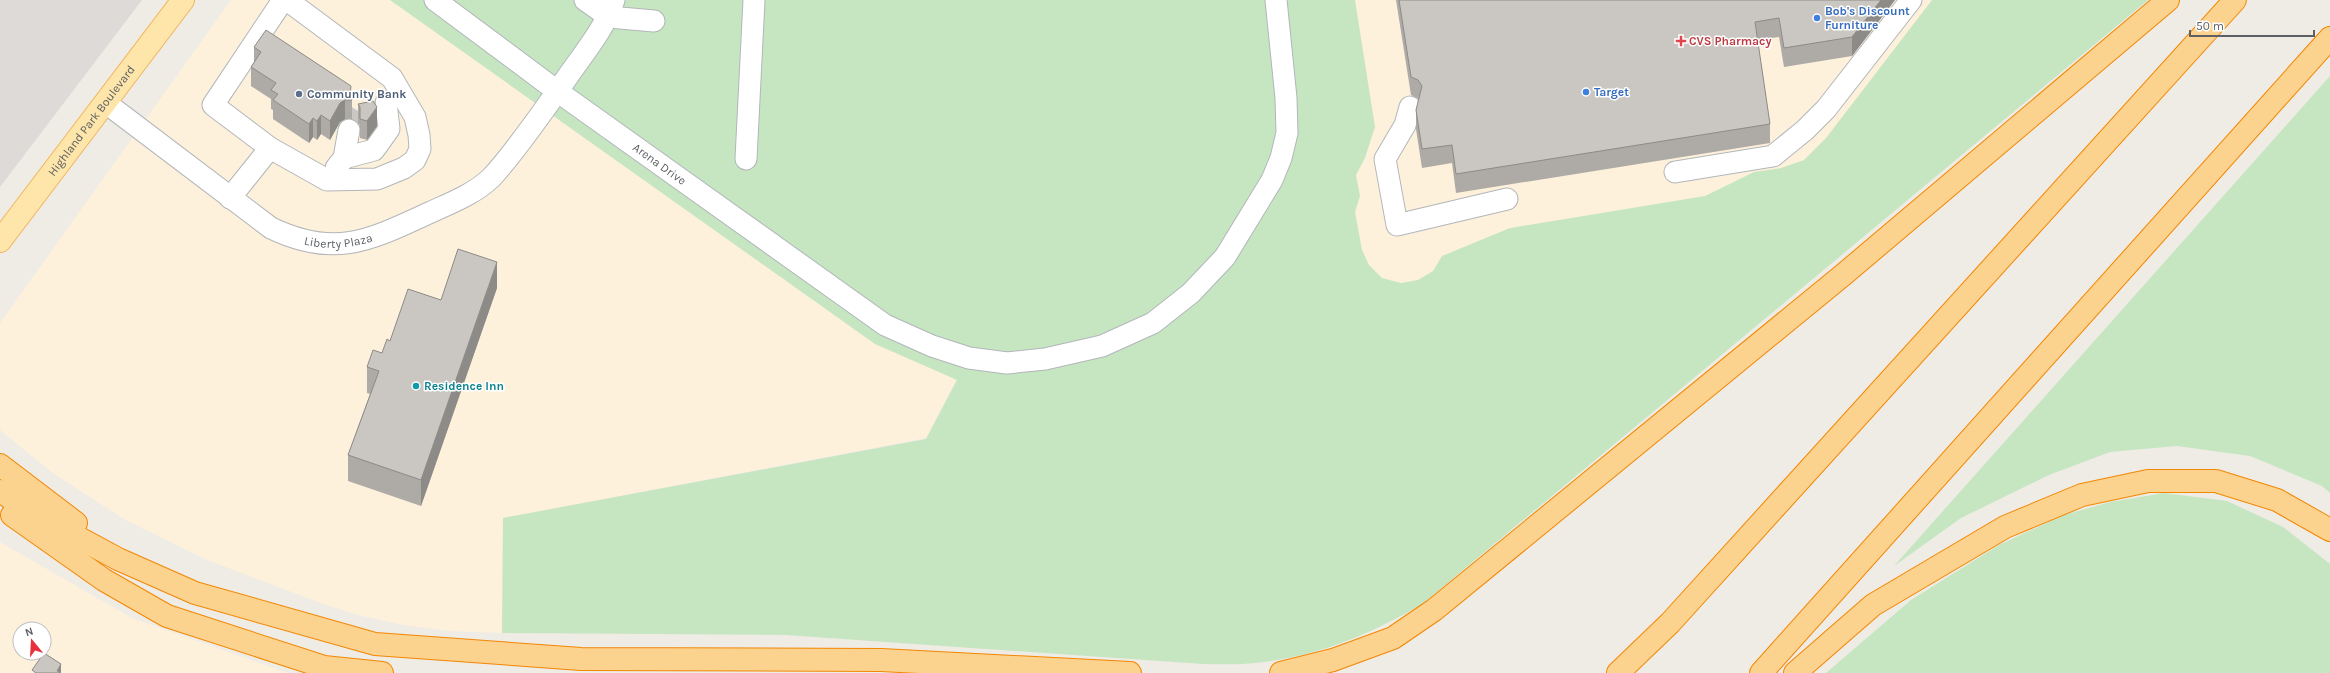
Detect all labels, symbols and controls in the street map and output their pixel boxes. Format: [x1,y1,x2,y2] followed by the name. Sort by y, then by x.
[1825,4,1910,32] place label: Bob's Discount Furniture
[2190,12,2314,38] scale bar
[1812,13,1822,23] marker: Bob's Discount Furniture
[2196,19,2224,33] text: 50 m
[1689,34,1772,48] place label: CVS Pharmacy
[1676,36,1686,46] marker: CVS Pharmacy
[45,63,138,179] street label: Highland Park Boulevard
[1594,85,1629,99] place label: Target
[307,87,406,101] place label: Community Bank
[1581,87,1591,97] marker: Target
[294,89,304,99] marker: Community Bank
[630,140,689,188] street label: Arena Drive
[303,230,374,251] street label: Liberty Plaza
[424,379,504,393] place label: Residence Inn
[411,381,421,391] marker: Residence Inn
[12,621,52,661] north arrow
[23,625,35,639] text: N

